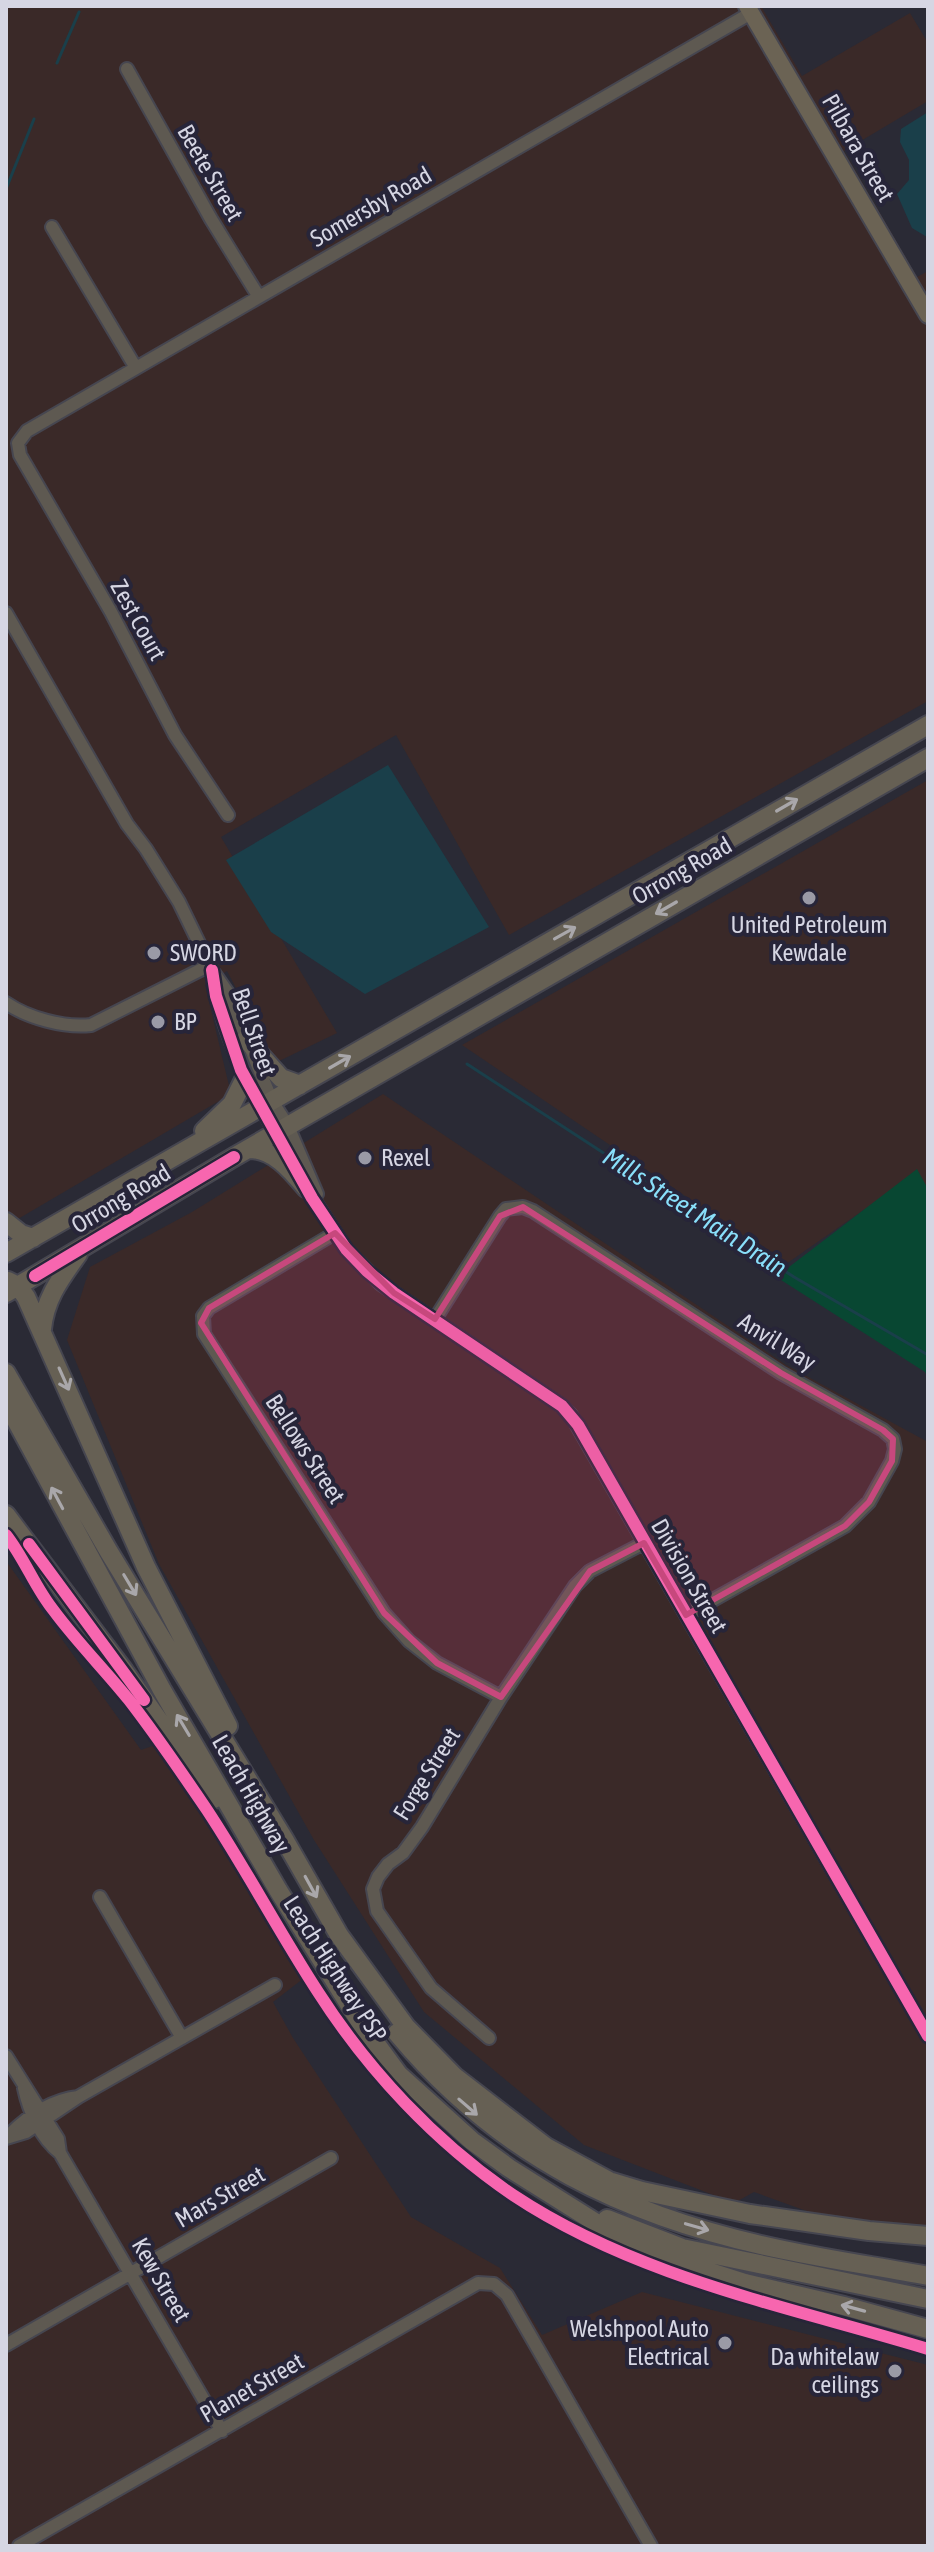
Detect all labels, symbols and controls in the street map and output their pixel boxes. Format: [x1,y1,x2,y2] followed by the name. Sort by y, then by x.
[817,89,900,206] street label: Pilbara Street
[172,120,249,226] street label: Beete Street
[305,161,436,252] street label: Somersby Road
[105,575,172,665] street label: Zest Court
[775,797,798,813] one-way arrow
[627,831,736,910] street label: Orrong Road
[800,889,818,907] marker: United Petroleum Kewdale
[655,900,678,916] one-way arrow
[730,911,888,966] place label: United Petroleum Kewdale
[553,925,576,941] one-way arrow
[170,939,237,966] place label: SWORD
[145,944,163,962] marker: SWORD
[227,984,282,1079] street label: Bell Street
[174,1008,197,1035] place label: BP
[149,1013,167,1031] marker: BP
[328,1054,351,1070] one-way arrow
[597,1141,793,1283] water label: Mills Street Main Drain
[381,1144,431,1171] place label: Rexel
[356,1149,374,1167] marker: Rexel
[66,1159,175,1239] street label: Orrong Road
[734,1307,821,1376] street label: Anvil Way
[58,1367,73,1391] one-way arrow
[260,1389,351,1508] street label: Bellows Street
[48,1486,64,1510] one-way arrow
[646,1514,733,1638] street label: Division Street
[122,1573,138,1596] one-way arrow
[175,1714,191,1737] one-way arrow
[388,1723,465,1825] street label: Forge Street
[207,1730,296,1858] street label: Leach Highway
[303,1875,319,1898] one-way arrow
[278,1891,393,2047] street label: Leach Highway PSP
[458,2098,478,2116] one-way arrow
[170,2160,269,2233] street label: Mars Street
[683,2220,709,2235] one-way arrow
[127,2233,196,2326] street label: Kew Street
[840,2300,866,2315] one-way arrow
[570,2315,710,2370] place label: Welshpool Auto Electrical
[716,2334,734,2352] marker: Welshpool Auto Electrical
[770,2343,879,2398] place label: Da whitelaw ceilings
[195,2347,308,2428] street label: Planet Street
[886,2362,904,2380] marker: Da whitelaw ceilings

